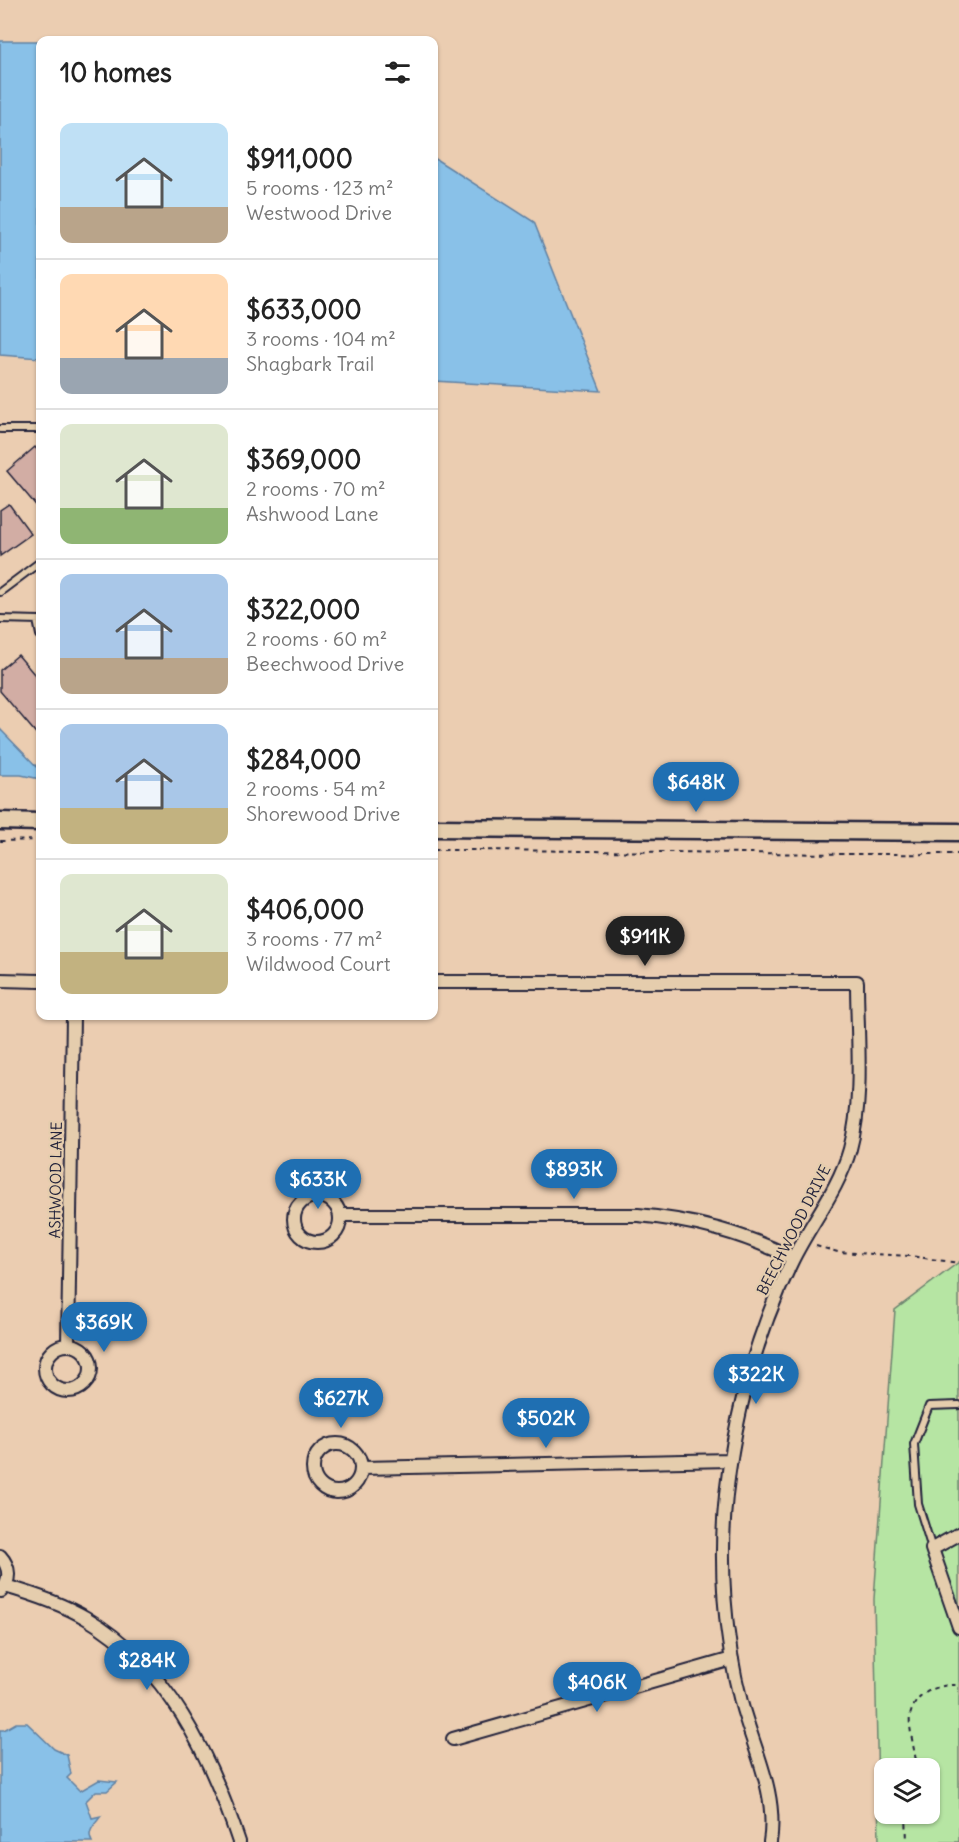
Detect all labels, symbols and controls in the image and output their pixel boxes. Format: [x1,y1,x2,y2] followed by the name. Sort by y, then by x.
[60,56,172,89] text: 10 homes
[381,56,414,89] icon: filters
[246,142,353,175] text: $911,000
[108,147,180,219] icon: home
[246,175,393,200] text: 5 rooms · 123 m²
[246,200,392,225] text: Westwood Drive
[246,293,362,326] text: $633,000
[108,298,180,370] icon: home
[246,326,396,351] text: 3 rooms · 104 m²
[246,351,374,376] text: Shagbark Trail
[246,443,361,476] text: $369,000
[108,448,180,520] icon: home
[246,476,386,501] text: 2 rooms · 70 m²
[246,501,379,526] text: Ashwood Lane
[246,593,360,626] text: $322,000
[108,598,180,670] icon: home
[246,626,387,651] text: 2 rooms · 60 m²
[246,651,404,676] text: Beechwood Drive
[246,743,361,776] text: $284,000
[108,748,180,820] icon: home
[654,762,738,813] pin: $648K
[667,769,725,794] text: $648K
[246,776,386,801] text: 2 rooms · 54 m²
[246,801,400,826] text: Shorewood Drive
[246,893,364,926] text: $406,000
[108,898,180,970] icon: home
[603,916,687,967] pin: $911K
[620,923,670,948] text: $911K
[246,926,383,951] text: 3 rooms · 77 m²
[246,951,390,976] text: Wildwood Court
[45,1121,66,1239] street label: ASHWOOD LANE
[532,1149,616,1200] pin: $893K
[545,1156,603,1181] text: $893K
[276,1159,360,1210] pin: $633K
[752,1161,835,1298] street label: BEECHWOOD DRIVE
[289,1166,347,1191] text: $633K
[62,1302,146,1353] pin: $369K
[75,1309,133,1334] text: $369K
[714,1354,798,1405] pin: $322K
[728,1361,784,1386] text: $322K
[299,1378,383,1429] pin: $627K
[313,1385,369,1410] text: $627K
[504,1398,588,1449] pin: $502K
[516,1405,576,1430] text: $502K
[105,1640,189,1691] pin: $284K
[118,1647,176,1672] text: $284K
[555,1662,639,1713] pin: $406K
[567,1669,627,1694] text: $406K
[874,1758,940,1824] map controls
[874,1758,940,1824] button: layers

